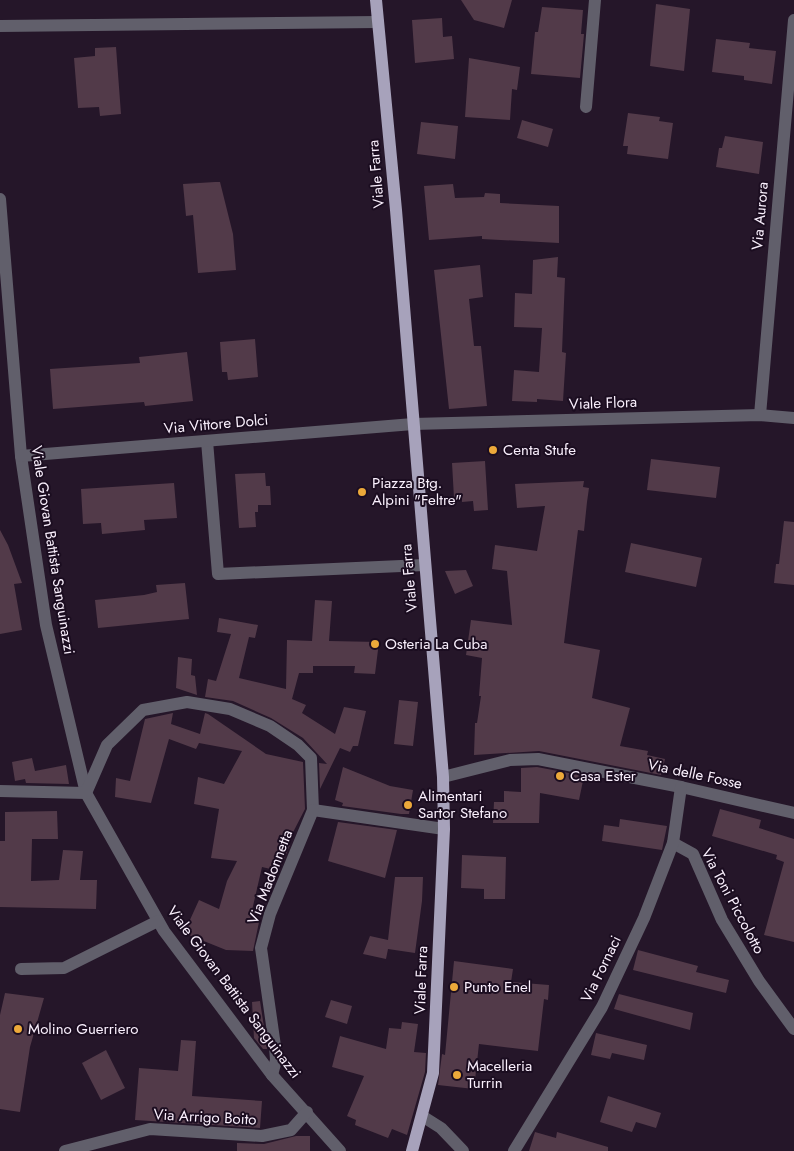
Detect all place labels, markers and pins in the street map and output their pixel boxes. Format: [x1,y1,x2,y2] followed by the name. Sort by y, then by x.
[503,439,576,461] place label: Centa Stufe
[487,444,499,456] marker: Centa Stufe
[372,472,462,511] place label: Piazza Btg. Alpini "Feltre"
[356,486,368,498] marker: Piazza Btg. Alpini "Feltre"
[385,633,487,655] place label: Osteria La Cuba
[369,638,381,650] marker: Osteria La Cuba
[570,765,637,787] place label: Casa Ester
[554,770,566,782] marker: Casa Ester
[418,785,507,824] place label: Alimentari Sartor Stefano
[402,799,414,811] marker: Alimentari Sartor Stefano
[464,976,531,998] place label: Punto Enel
[448,981,460,993] marker: Punto Enel
[28,1018,139,1040] place label: Molino Guerriero
[12,1023,24,1035] marker: Molino Guerriero
[467,1055,532,1094] place label: Macelleria Turrin
[451,1069,463,1081] marker: Macelleria Turrin

